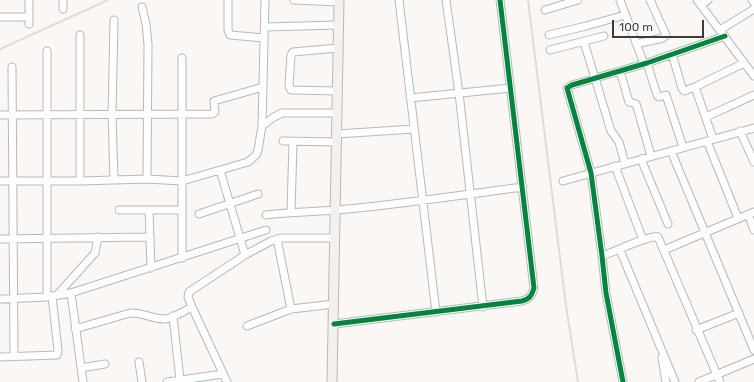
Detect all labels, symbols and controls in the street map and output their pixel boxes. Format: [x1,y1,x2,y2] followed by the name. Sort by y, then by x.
[614,12,706,38] scale bar
[619,20,653,34] text: 100 m

